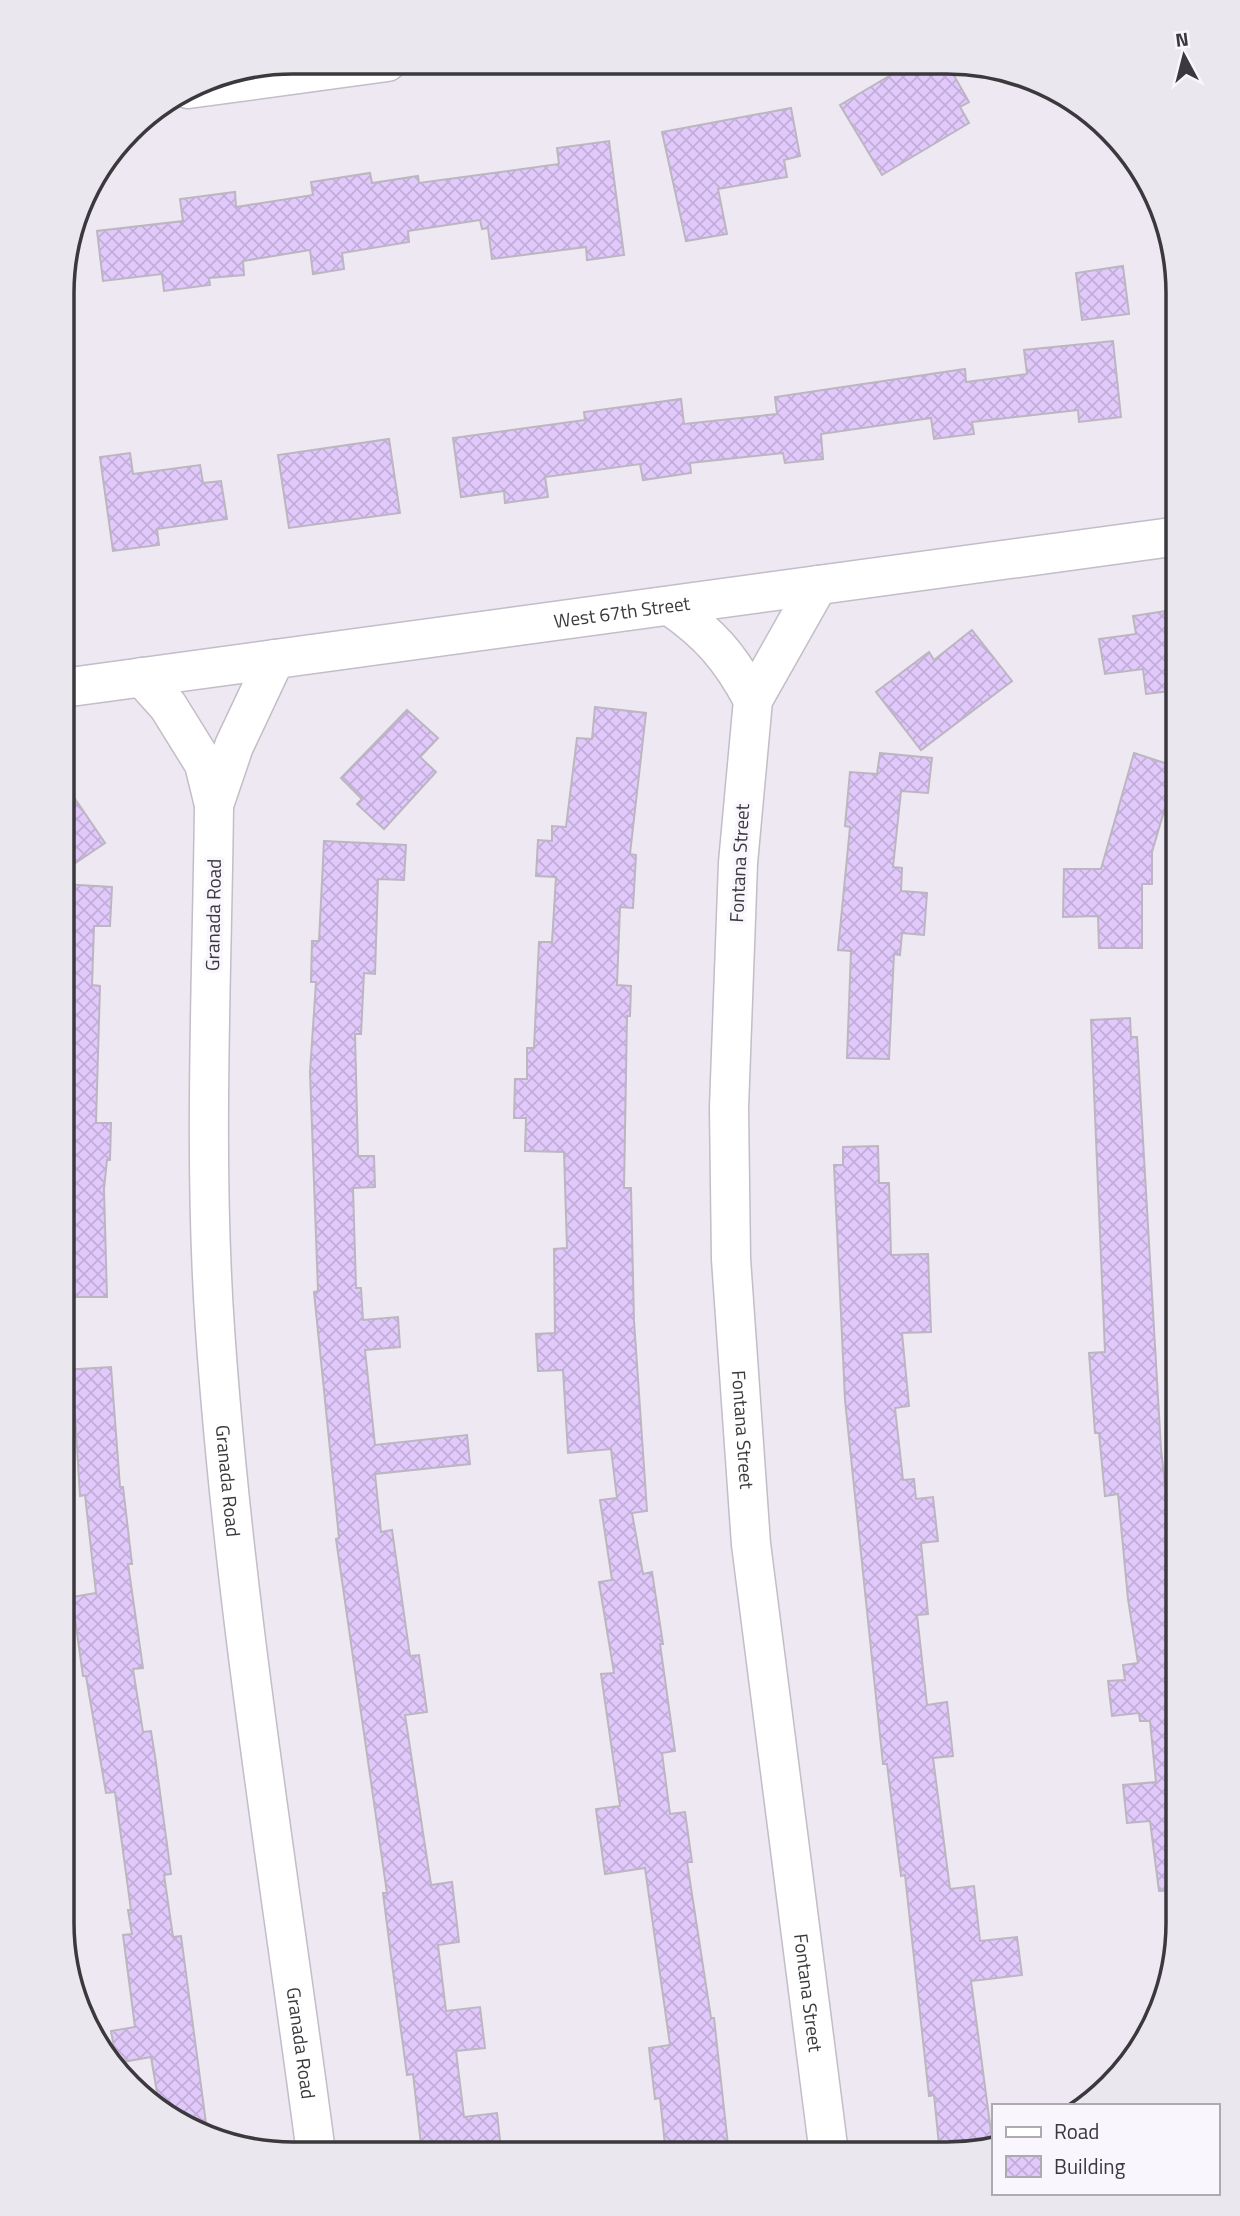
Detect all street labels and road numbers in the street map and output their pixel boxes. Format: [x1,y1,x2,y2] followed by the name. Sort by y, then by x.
[552,588,692,635] street label: West 67th Street
[721,803,756,923] street label: Fontana Street
[197,859,228,971] street label: Granada Road
[725,1369,762,1490] street label: Fontana Street
[209,1423,249,1538] street label: Granada Road
[787,1932,831,2054] street label: Fontana Street
[279,1985,324,2101] street label: Granada Road

